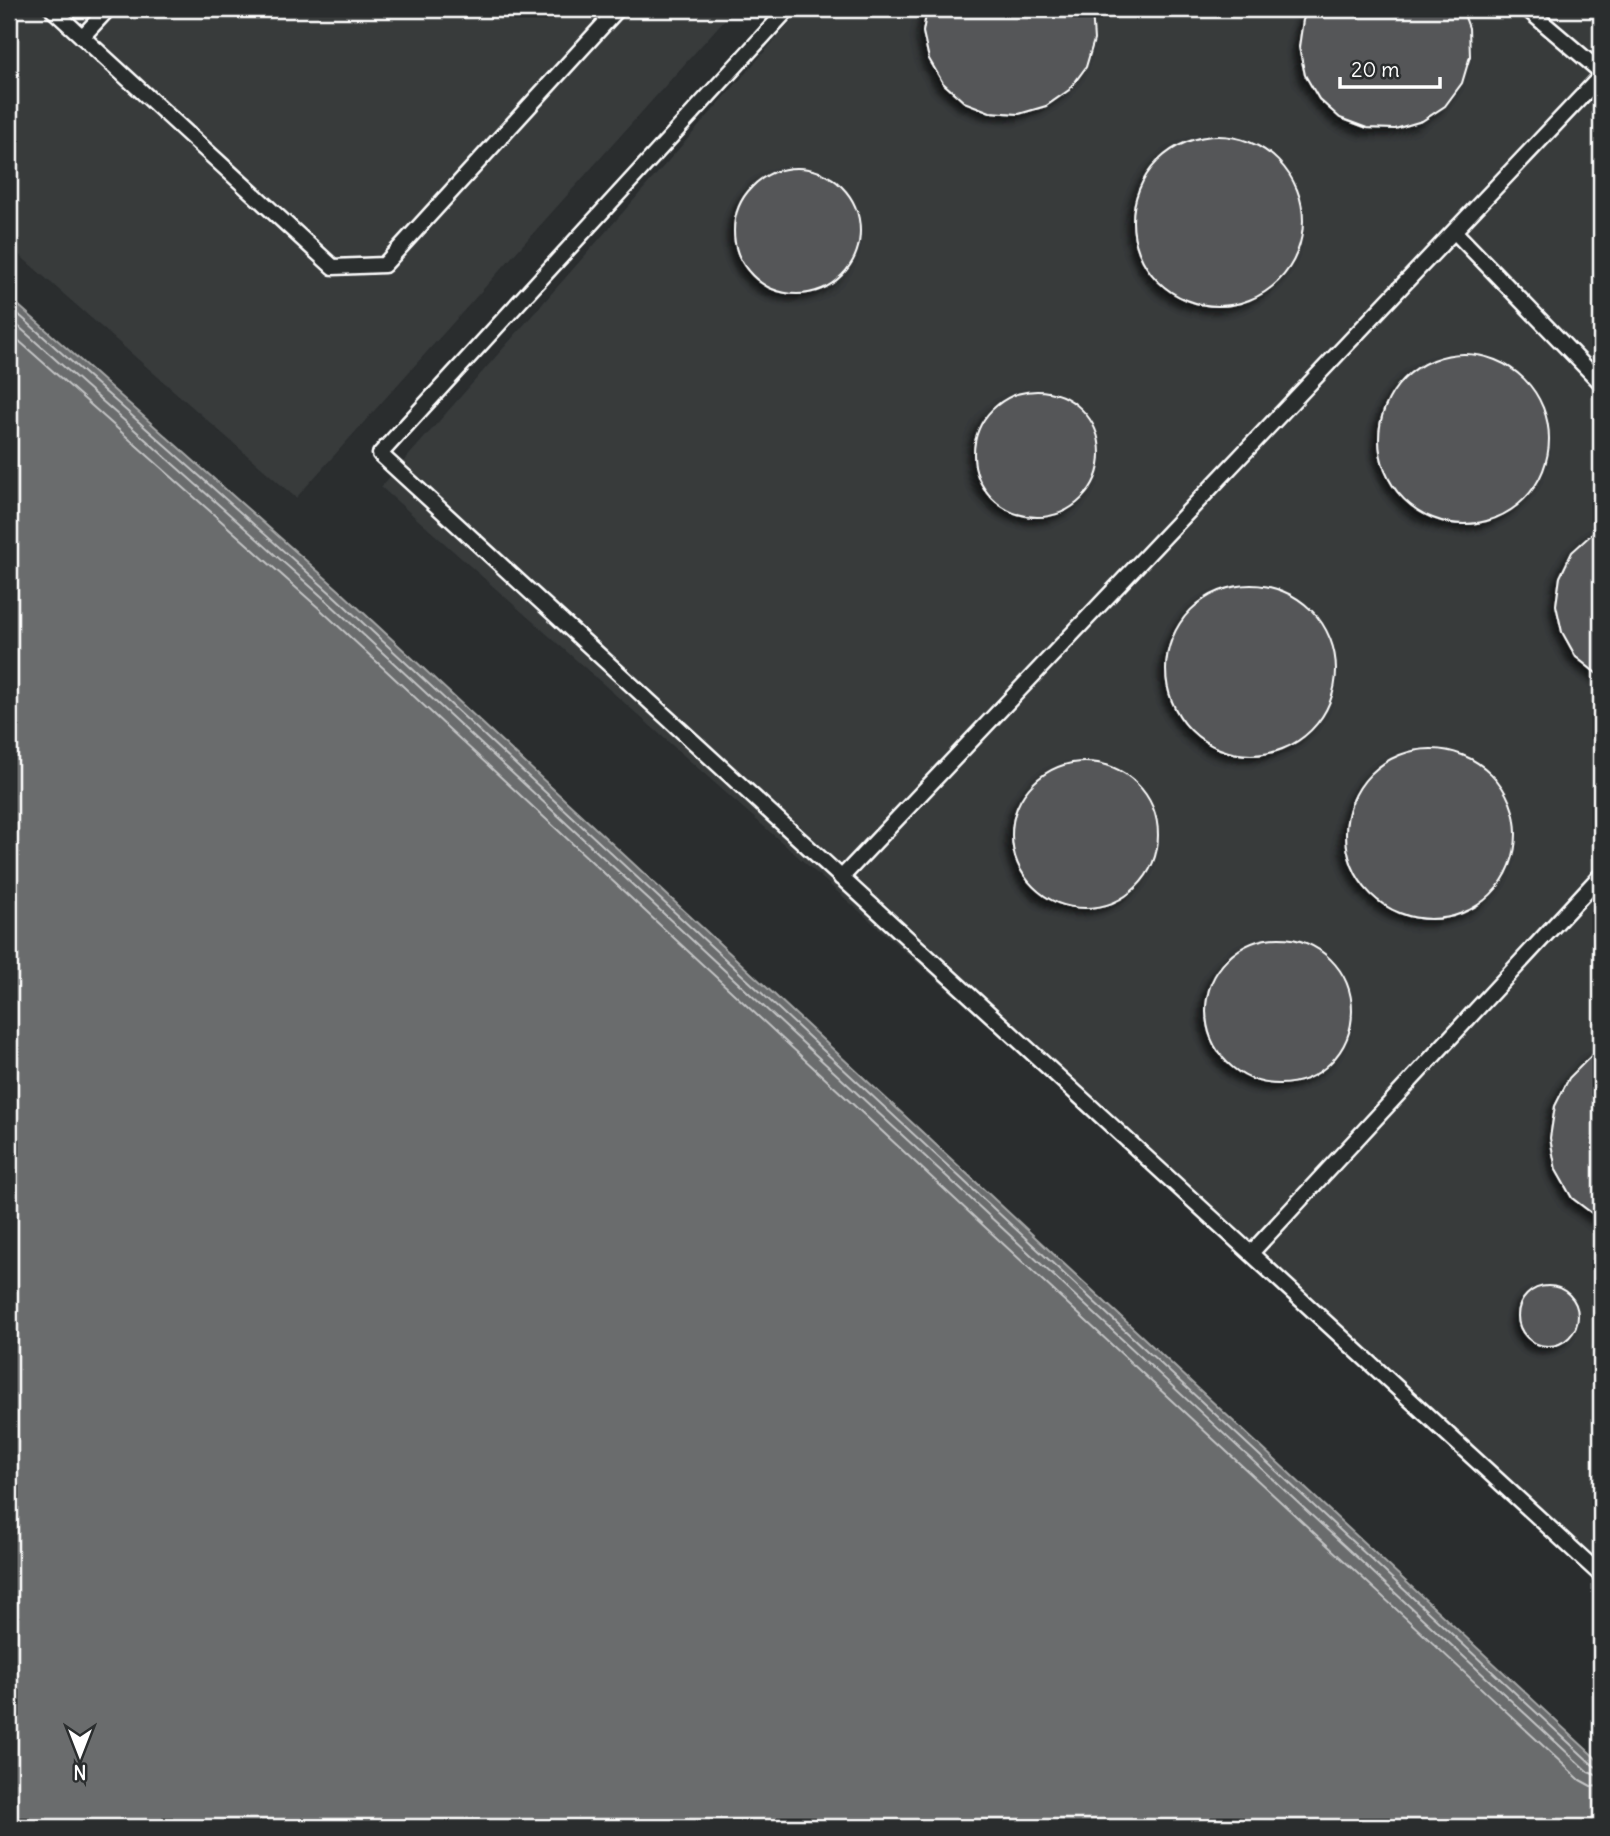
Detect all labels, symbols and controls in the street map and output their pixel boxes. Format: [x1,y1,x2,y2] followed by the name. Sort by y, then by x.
[1340,46,1440,90] scale bar
[1351,56,1400,83] text: 20 m
[46,1720,116,1790] north arrow
[73,1760,87,1784] text: N

